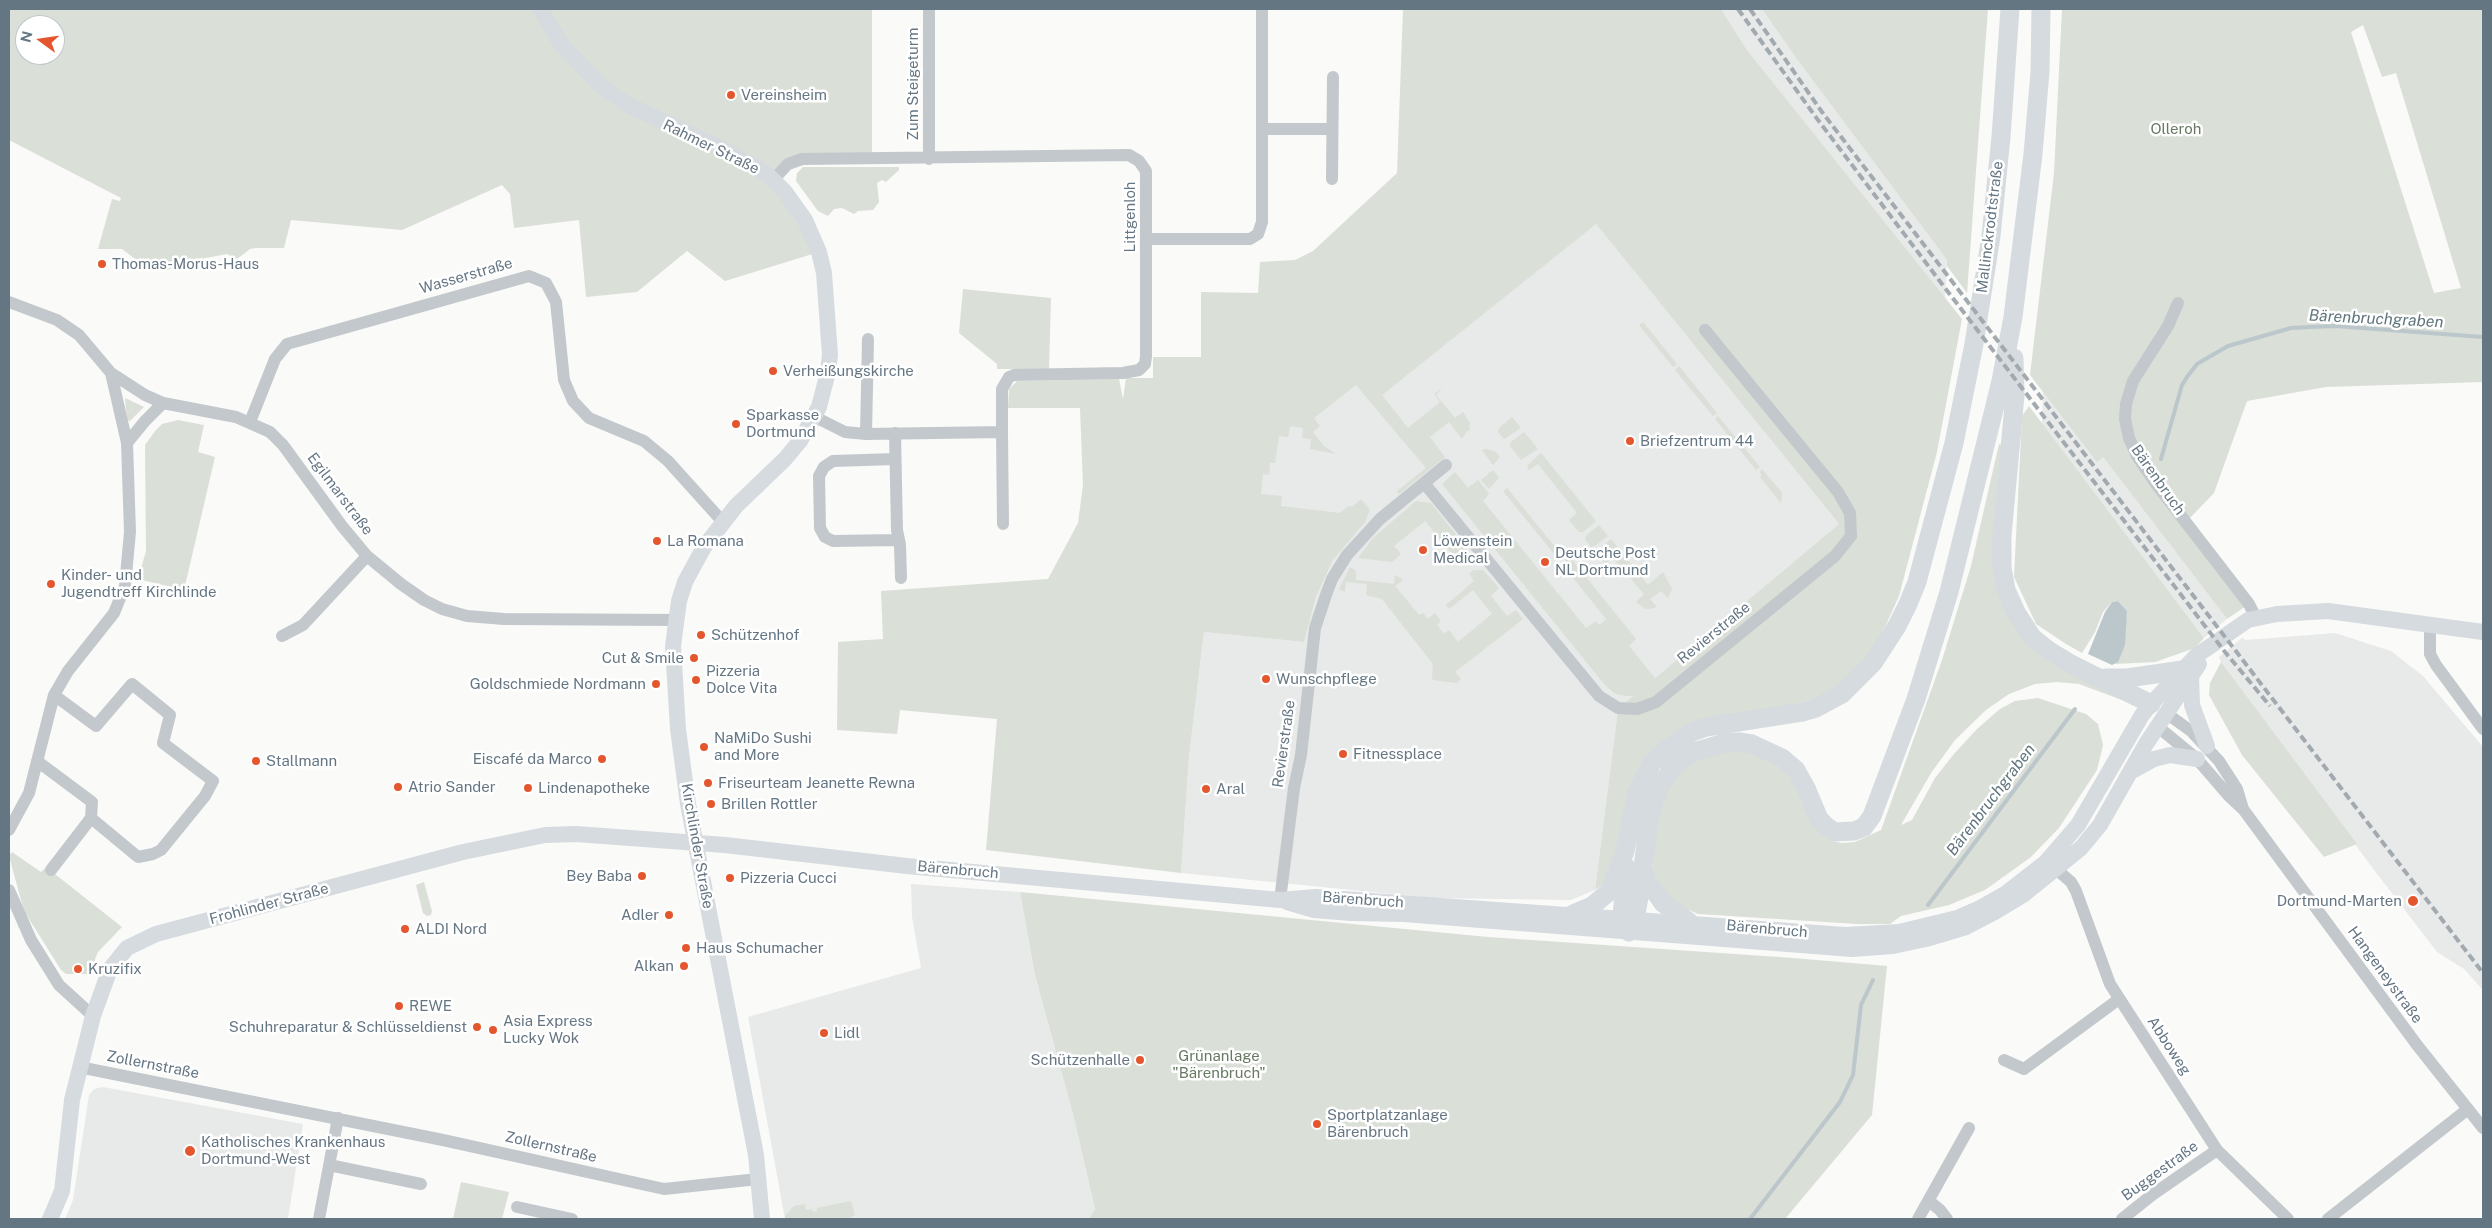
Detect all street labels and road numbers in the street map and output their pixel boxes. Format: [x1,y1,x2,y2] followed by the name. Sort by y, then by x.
[904,27,922,141] street label: Zum Steigeturm
[660,116,762,178] street label: Rahmer Straße
[1973,160,2007,294] street label: Mallinckrodtstraße
[1121,181,1139,253] street label: Littgenloh
[417,254,515,298] street label: Wasserstraße
[2127,441,2189,519] street label: Bärenbruch
[303,449,377,539] street label: Egilmarstraße
[1674,598,1754,668] street label: Revierstraße
[1269,699,1299,789] street label: Revierstraße
[677,782,717,910] street label: Kirchlinder Straße
[917,857,999,883] street label: Bärenbruch
[208,879,330,929] street label: Frohlinder Straße
[1322,888,1404,912] street label: Bärenbruch
[1726,916,1808,942] street label: Bärenbruch
[2344,923,2426,1027] street label: Hangeneystraße
[2143,1013,2195,1079] street label: Abboweg
[105,1047,201,1083] street label: Zollernstraße
[503,1128,599,1166] street label: Zollernstraße
[2118,1137,2202,1205] street label: Buggestraße

